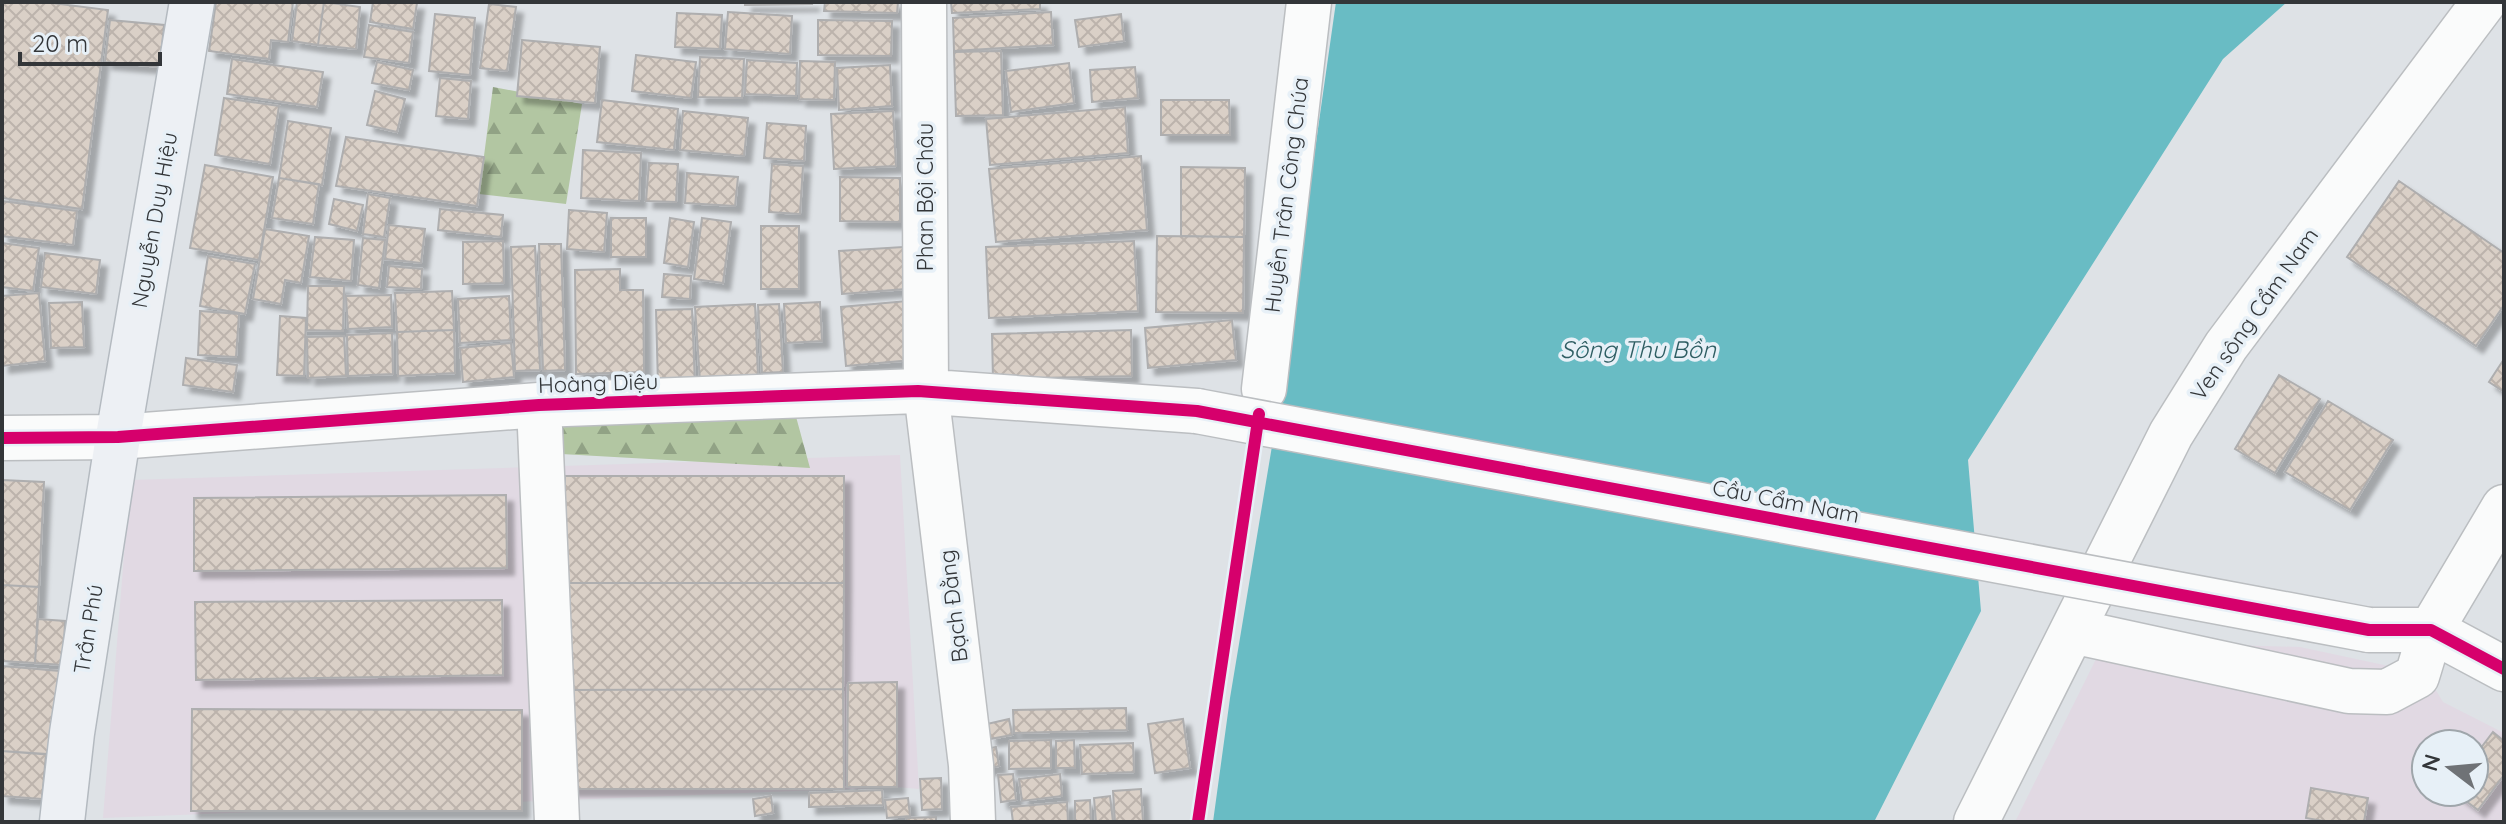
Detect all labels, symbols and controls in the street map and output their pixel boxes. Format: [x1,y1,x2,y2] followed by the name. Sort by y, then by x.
[20,16,160,66] scale bar
[32,28,88,58] text: 20 m
[1258,76,1314,314] street label: Huyền Trân Công Chúa
[911,123,939,271] street label: Phan Bội Châu
[125,130,183,310] street label: Nguyễn Duy Hiệu
[2184,222,2324,406] street label: Ven sông Cẩm Nam
[1560,334,1717,364] water label: Sông Thu Bồn
[537,367,659,399] street label: Hoàng Diệu
[1710,473,1862,529] street label: Cầu Cẩm Nam
[932,548,974,664] street label: Bạch Đằng
[67,582,109,676] street label: Trần Phú
[2410,728,2490,808] north arrow
[2415,751,2446,774] text: N

